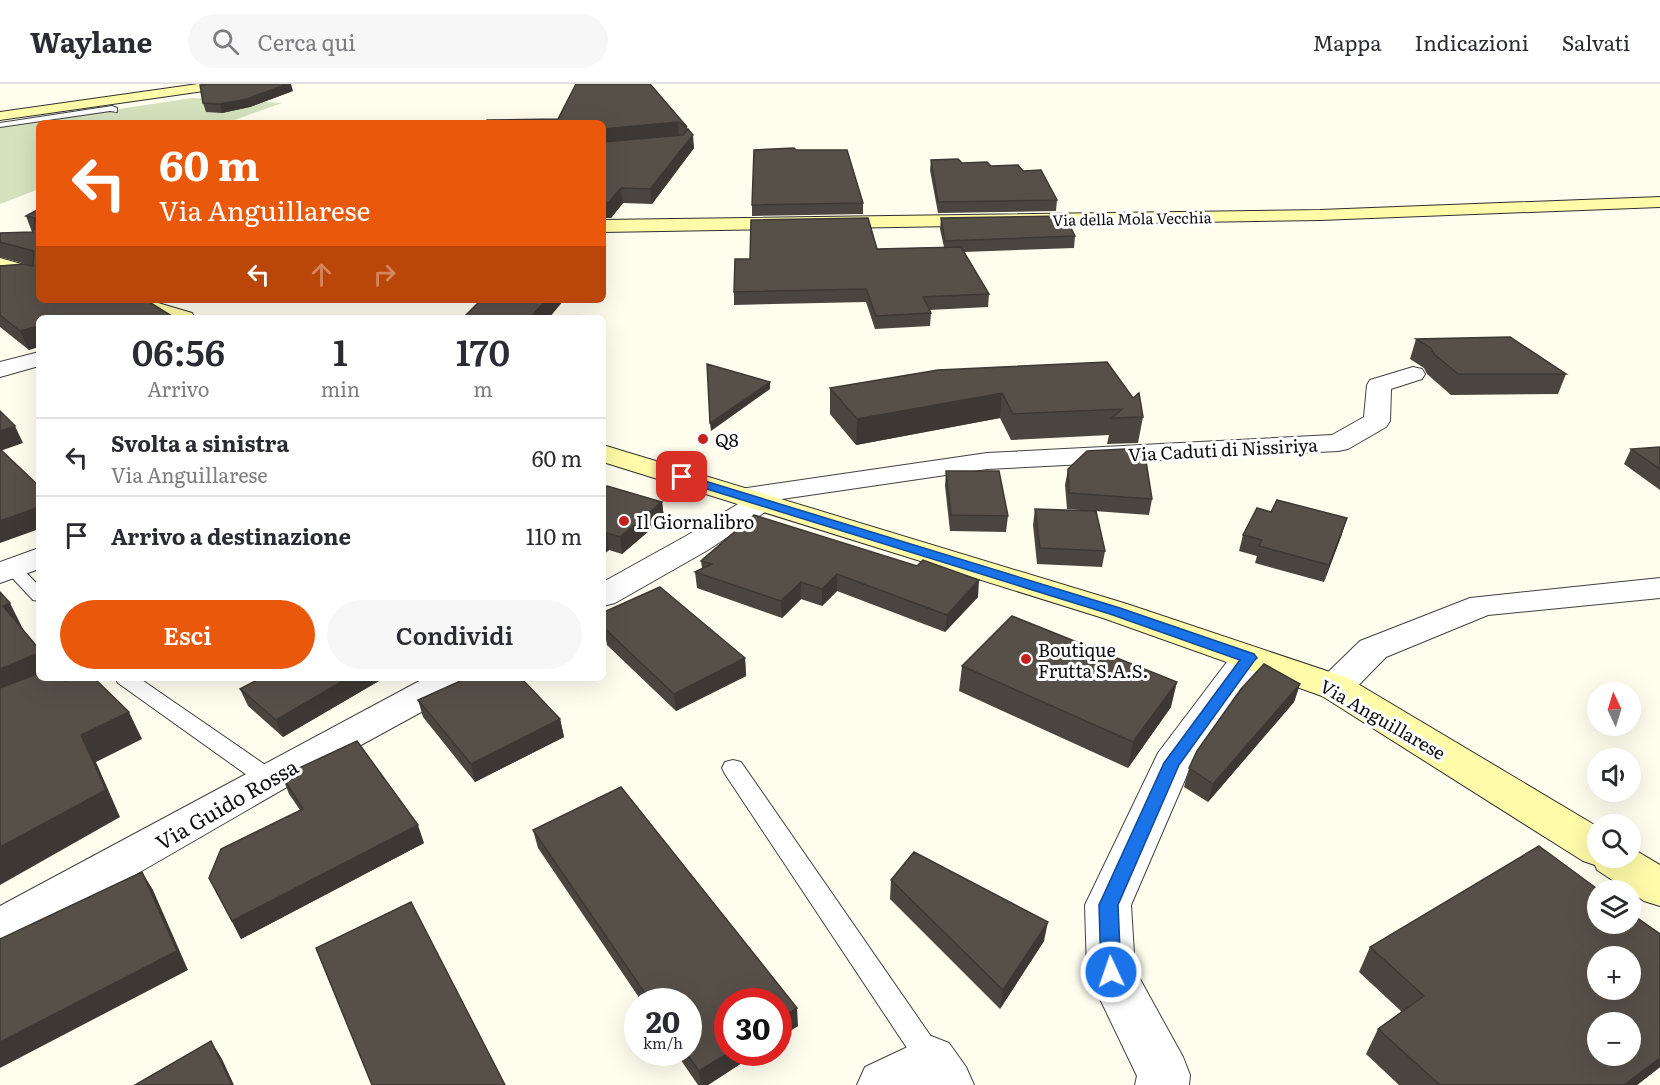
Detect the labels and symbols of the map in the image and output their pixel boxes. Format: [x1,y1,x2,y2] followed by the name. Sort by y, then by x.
[1052,205,1213,231] street label: Via della Mola Vecchia
[715,426,739,453] place label: Q8
[1127,431,1319,467] street label: Via Caduti di Nissiriya
[696,432,710,446] marker: Q8
[656,451,707,502] pin
[636,508,754,535] place label: Il Giornalibro
[617,514,631,528] marker: Il Giornalibro
[1038,636,1149,684] place label: Boutique Frutta S.A.S.
[1019,652,1033,666] marker: Boutique Frutta S.A.S.
[1315,672,1451,766] street label: Via Anguillarese
[1587,682,1641,736] north arrow
[149,749,304,856] street label: Via Guido Rossa
[1079,940,1143,1004] position arrow
[714,988,792,1066] speed limit sign: 30

